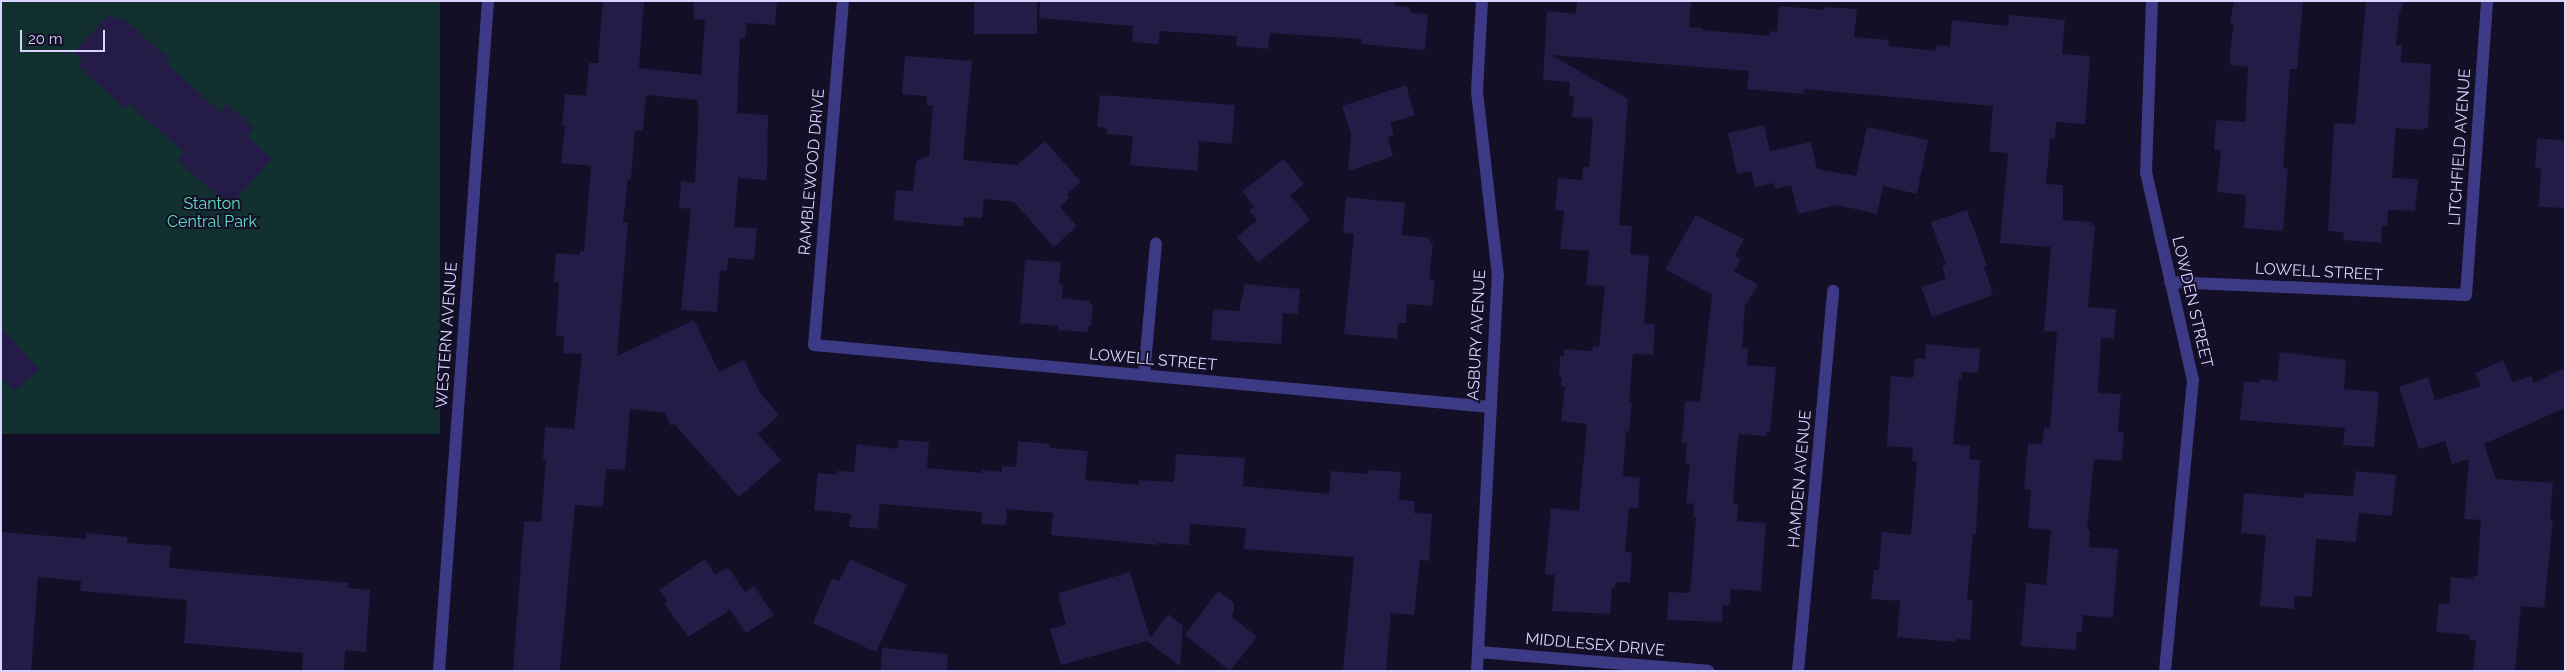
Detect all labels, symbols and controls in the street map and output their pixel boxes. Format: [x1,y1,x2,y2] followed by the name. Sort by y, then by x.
[22,20,108,52] scale bar
[28,30,63,48] text: 20 m
[2445,67,2475,227] street label: LITCHFIELD AVENUE
[795,88,829,256] street label: RAMBLEWOOD DRIVE
[167,194,257,232] park label: Stanton Central Park
[2168,235,2216,369] street label: LOWDEN STREET
[2254,259,2384,285] street label: LOWELL STREET
[432,261,462,409] street label: WESTERN AVENUE
[1464,268,1490,402] street label: ASBURY AVENUE
[1088,345,1218,375] street label: LOWELL STREET
[1784,409,1816,549] street label: HAMDEN AVENUE
[1524,629,1666,661] street label: MIDDLESEX DRIVE

